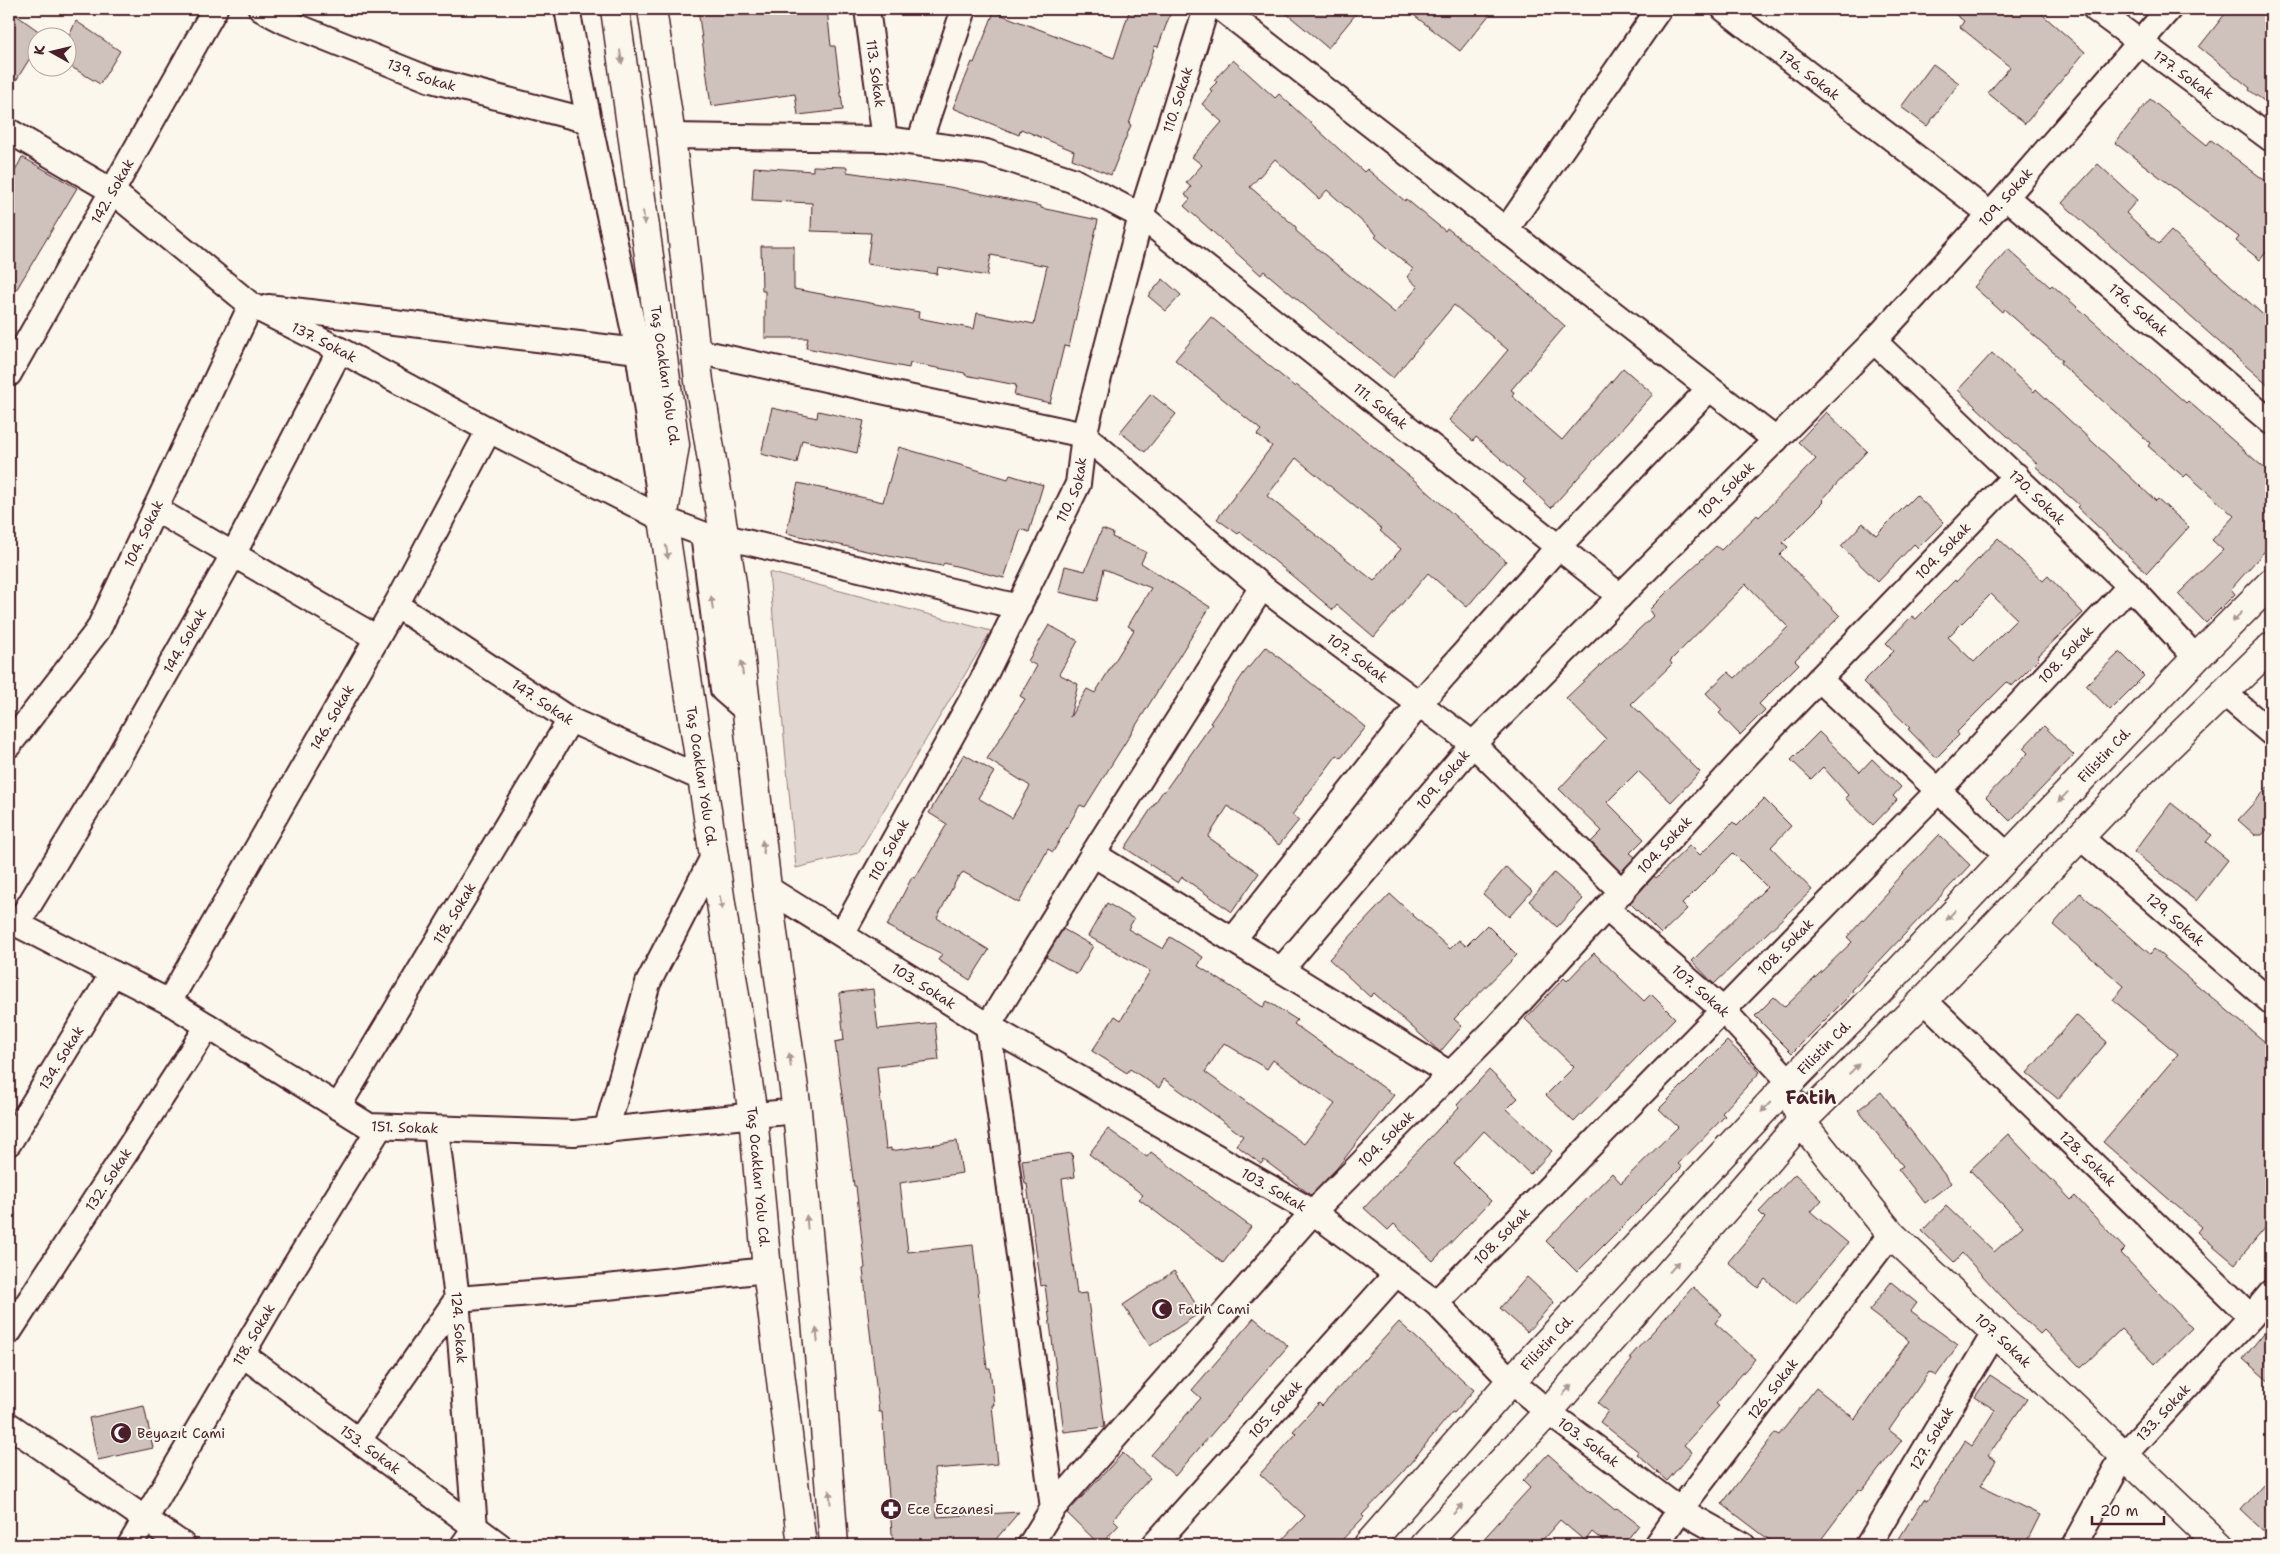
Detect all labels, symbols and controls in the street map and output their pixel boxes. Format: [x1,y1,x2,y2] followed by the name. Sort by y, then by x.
[28,28,78,78] north arrow
[862,38,890,109] street label: 113. Sokak
[30,44,49,56] text: K
[1775,46,1844,104] street label: 176. Sokak
[2150,46,2217,103] street label: 177. Sokak
[618,49,626,65] one-way arrow
[385,54,458,95] street label: 139. Sokak
[1159,64,1196,135] street label: 110. Sokak
[87,155,138,227] street label: 142. Sokak
[1974,164,2036,230] street label: 109. Sokak
[640,210,648,226] one-way arrow
[2105,279,2172,340] street label: 176. Sokak
[647,304,684,447] street label: Taş Ocakları Yolu Cd.
[289,318,360,366] street label: 137. Sokak
[1350,379,1411,433] street label: 111. Sokak
[1052,456,1090,525] street label: 110. Sokak
[1694,458,1758,522] street label: 109. Sokak
[2005,466,2070,529] street label: 170. Sokak
[120,497,167,570] street label: 104. Sokak
[1911,518,1975,583] street label: 104. Sokak
[664,544,672,560] one-way arrow
[708,595,716,611] one-way arrow
[159,605,210,677] street label: 144. Sokak
[2231,611,2243,623] one-way arrow
[2034,622,2097,687] street label: 108. Sokak
[1323,629,1391,687] street label: 107. Sokak
[738,660,746,676] one-way arrow
[508,675,577,729] street label: 147. Sokak
[306,681,358,753] street label: 146. Sokak
[682,705,721,847] street label: Taş Ocakları Yolu Cd.
[2074,723,2135,786] street label: Filistin Cd.
[1412,746,1473,813] street label: 109. Sokak
[2057,790,2069,802] one-way arrow
[1633,812,1696,877] street label: 104. Sokak
[864,816,913,884] street label: 110. Sokak
[759,839,767,855] one-way arrow
[429,879,480,947] street label: 118. Sokak
[2142,889,2209,950] street label: 129. Sokak
[718,895,726,911] one-way arrow
[1946,909,1957,921] one-way arrow
[1753,914,1817,979] street label: 108. Sokak
[888,959,959,1013] street label: 103. Sokak
[1668,961,1734,1021] street label: 107. Sokak
[1793,1016,1855,1079] street label: Filistin Cd.
[35,1022,88,1093] street label: 134. Sokak
[786,1052,794,1068] one-way arrow
[1848,1063,1860,1075] one-way arrow
[1786,1085,1837,1110] district label: Fatih
[1760,1101,1772,1113] one-way arrow
[743,1105,774,1248] street label: Taş Ocakları Yolu Cd.
[1354,1107,1418,1171] street label: 104. Sokak
[371,1117,439,1137] street label: 151. Sokak
[2055,1127,2120,1190] street label: 128. Sokak
[81,1144,135,1214] street label: 132. Sokak
[1238,1164,1310,1215] street label: 103. Sokak
[1470,1204,1534,1268] street label: 108. Sokak
[802,1214,810,1230] one-way arrow
[1668,1262,1680,1274] one-way arrow
[447,1291,471,1364] street label: 124. Sokak
[1150,1297,1174,1321] mosque icon: Fatih Cami
[228,1300,279,1369] street label: 118. Sokak
[1178,1300,1250,1318] place label: Fatih Cami
[1971,1309,2035,1372] street label: 107. Sokak
[1516,1311,1577,1374] street label: Filistin Cd.
[813,1326,821,1342] one-way arrow
[1744,1355,1802,1423] street label: 126. Sokak
[1245,1377,1306,1442] street label: 105. Sokak
[2132,1380,2194,1445] street label: 133. Sokak
[1562,1383,1573,1396] one-way arrow
[1906,1403,1957,1474] street label: 127. Sokak
[1554,1413,1623,1471] street label: 103. Sokak
[109,1421,133,1445] mosque icon: Beyazıt Cami
[336,1421,404,1478] street label: 153. Sokak
[137,1424,225,1442] place label: Beyazıt Cami
[826,1488,834,1504] one-way arrow
[2092,1494,2165,1526] scale bar
[879,1497,903,1521] pharmacy icon: Ece Eczanesi
[907,1500,994,1518] place label: Ece Eczanesi
[2100,1501,2139,1521] text: 20 m
[1452,1504,1464,1516] one-way arrow

